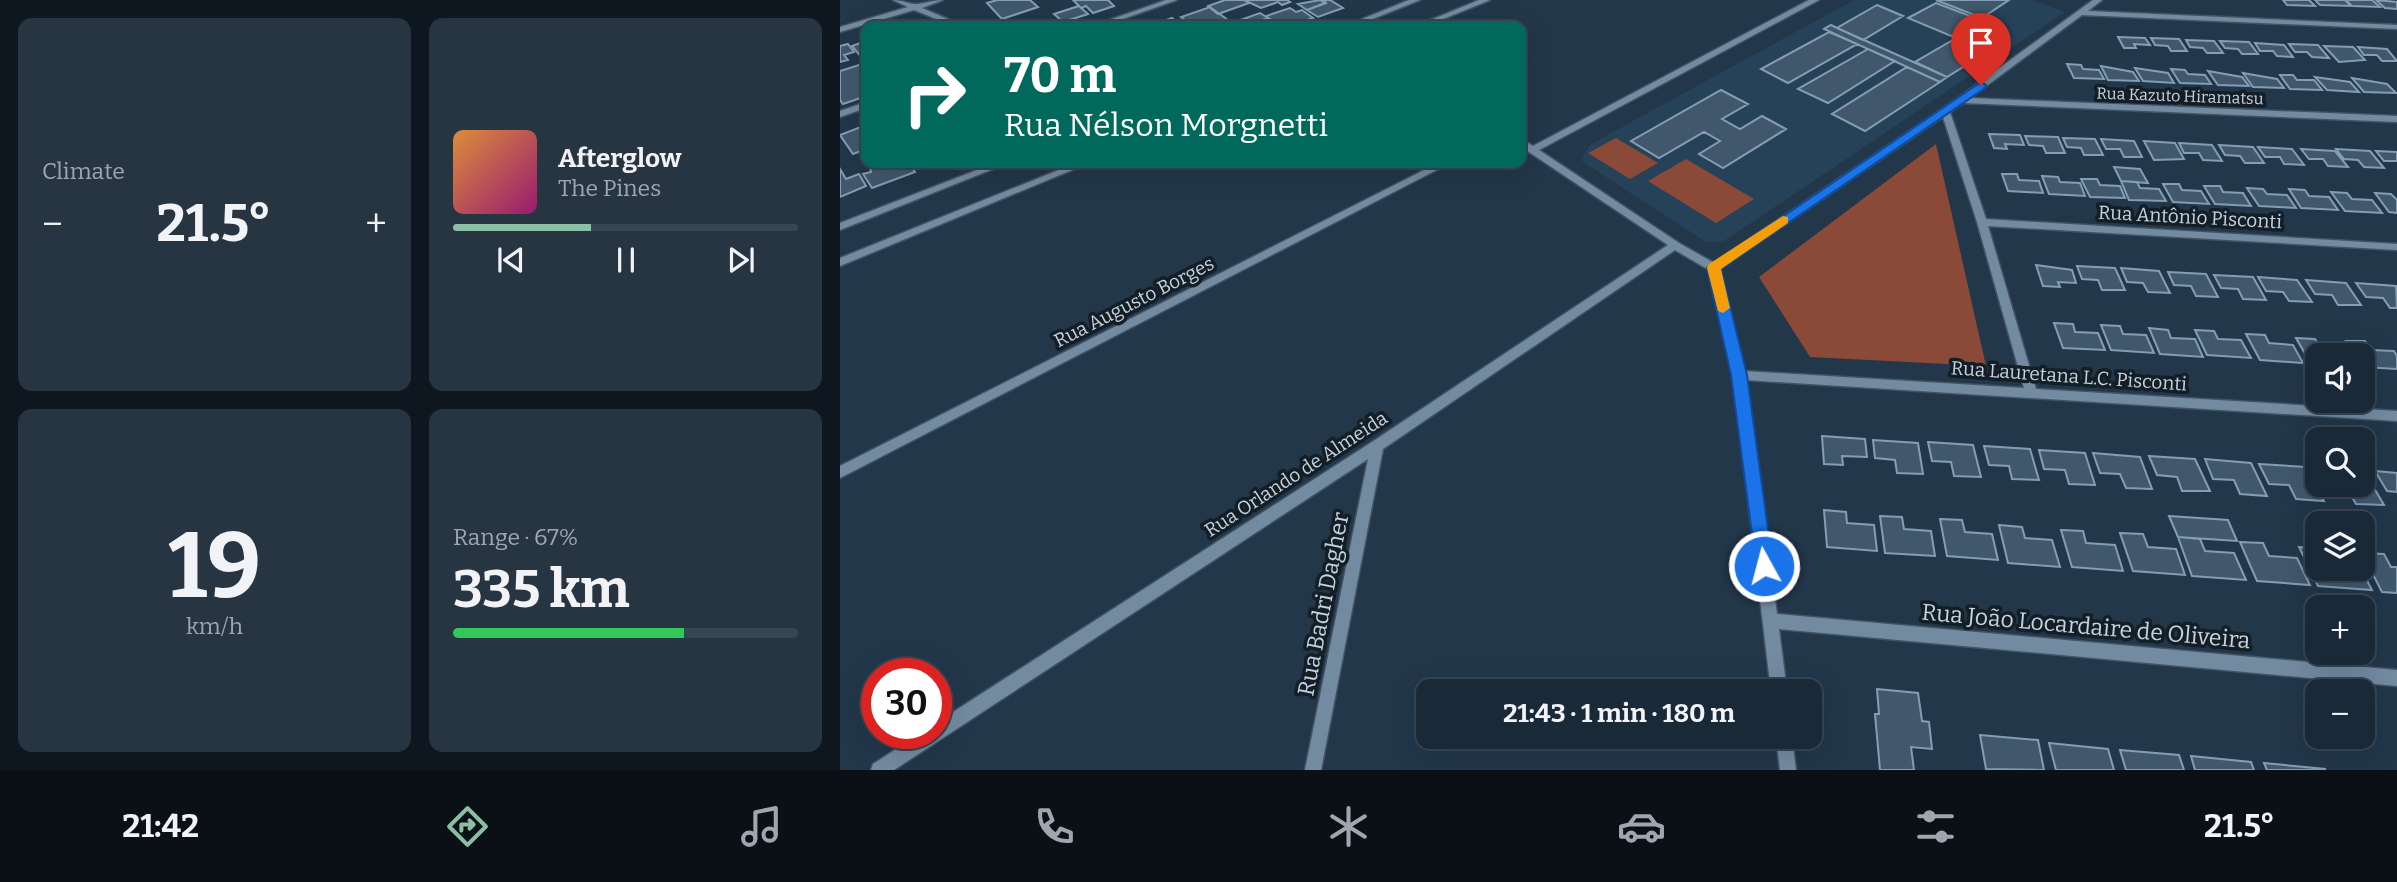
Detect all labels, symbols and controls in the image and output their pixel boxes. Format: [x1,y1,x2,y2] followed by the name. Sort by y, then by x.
[1951,13,2011,85] pin
[1962,24,2000,62] icon: arrive
[1004,46,1116,105] text: 70 m
[889,49,980,140] icon: right
[2096,84,2264,108] street label: Rua Kazuto Hiramatsu
[1004,106,1328,144] text: Rua Nélson Morgnetti
[558,143,681,174] text: Afterglow
[42,157,125,185] text: Climate
[558,174,661,202] text: The Pines
[157,192,272,255] text: 21.5°
[42,201,63,247] text: −
[365,201,387,247] text: +
[2098,201,2283,233] street label: Rua Antônio Pisconti
[492,241,530,279] icon: previous
[607,241,645,279] icon: pause
[722,241,760,279] icon: next
[1050,252,1218,352] street label: Rua Augusto Borges
[2305,343,2375,749] map controls
[2305,343,2375,413] button: sound
[1950,356,2188,396] street label: Rua Lauretana L.C. Pisconti
[1200,406,1392,542] street label: Rua Orlando de Almeida
[2305,427,2375,497] button: search
[1291,510,1355,698] street label: Rua Badri Dagher
[2305,511,2375,581] button: layers
[168,512,261,621] text: 19
[453,523,578,551] text: Range · 67%
[1727,529,1801,603] position arrow
[453,558,630,621] text: 335 km
[2305,595,2375,665] button: +
[1920,598,2252,654] street label: Rua João Locardaire de Oliveira
[186,612,243,640] text: km/h
[861,658,952,749] speed limit sign: 30
[2305,679,2375,749] button: −
[1503,698,1735,729] text: 21:43 · 1 min · 180 m
[443,802,492,851] icon: directions
[737,802,786,851] icon: music
[1030,802,1079,851] icon: phone
[1324,802,1373,851] icon: climate
[1617,802,1666,851] icon: car
[1911,802,1960,851] icon: filters
[122,807,199,845] text: 21:42
[2204,807,2275,845] text: 21.5°

